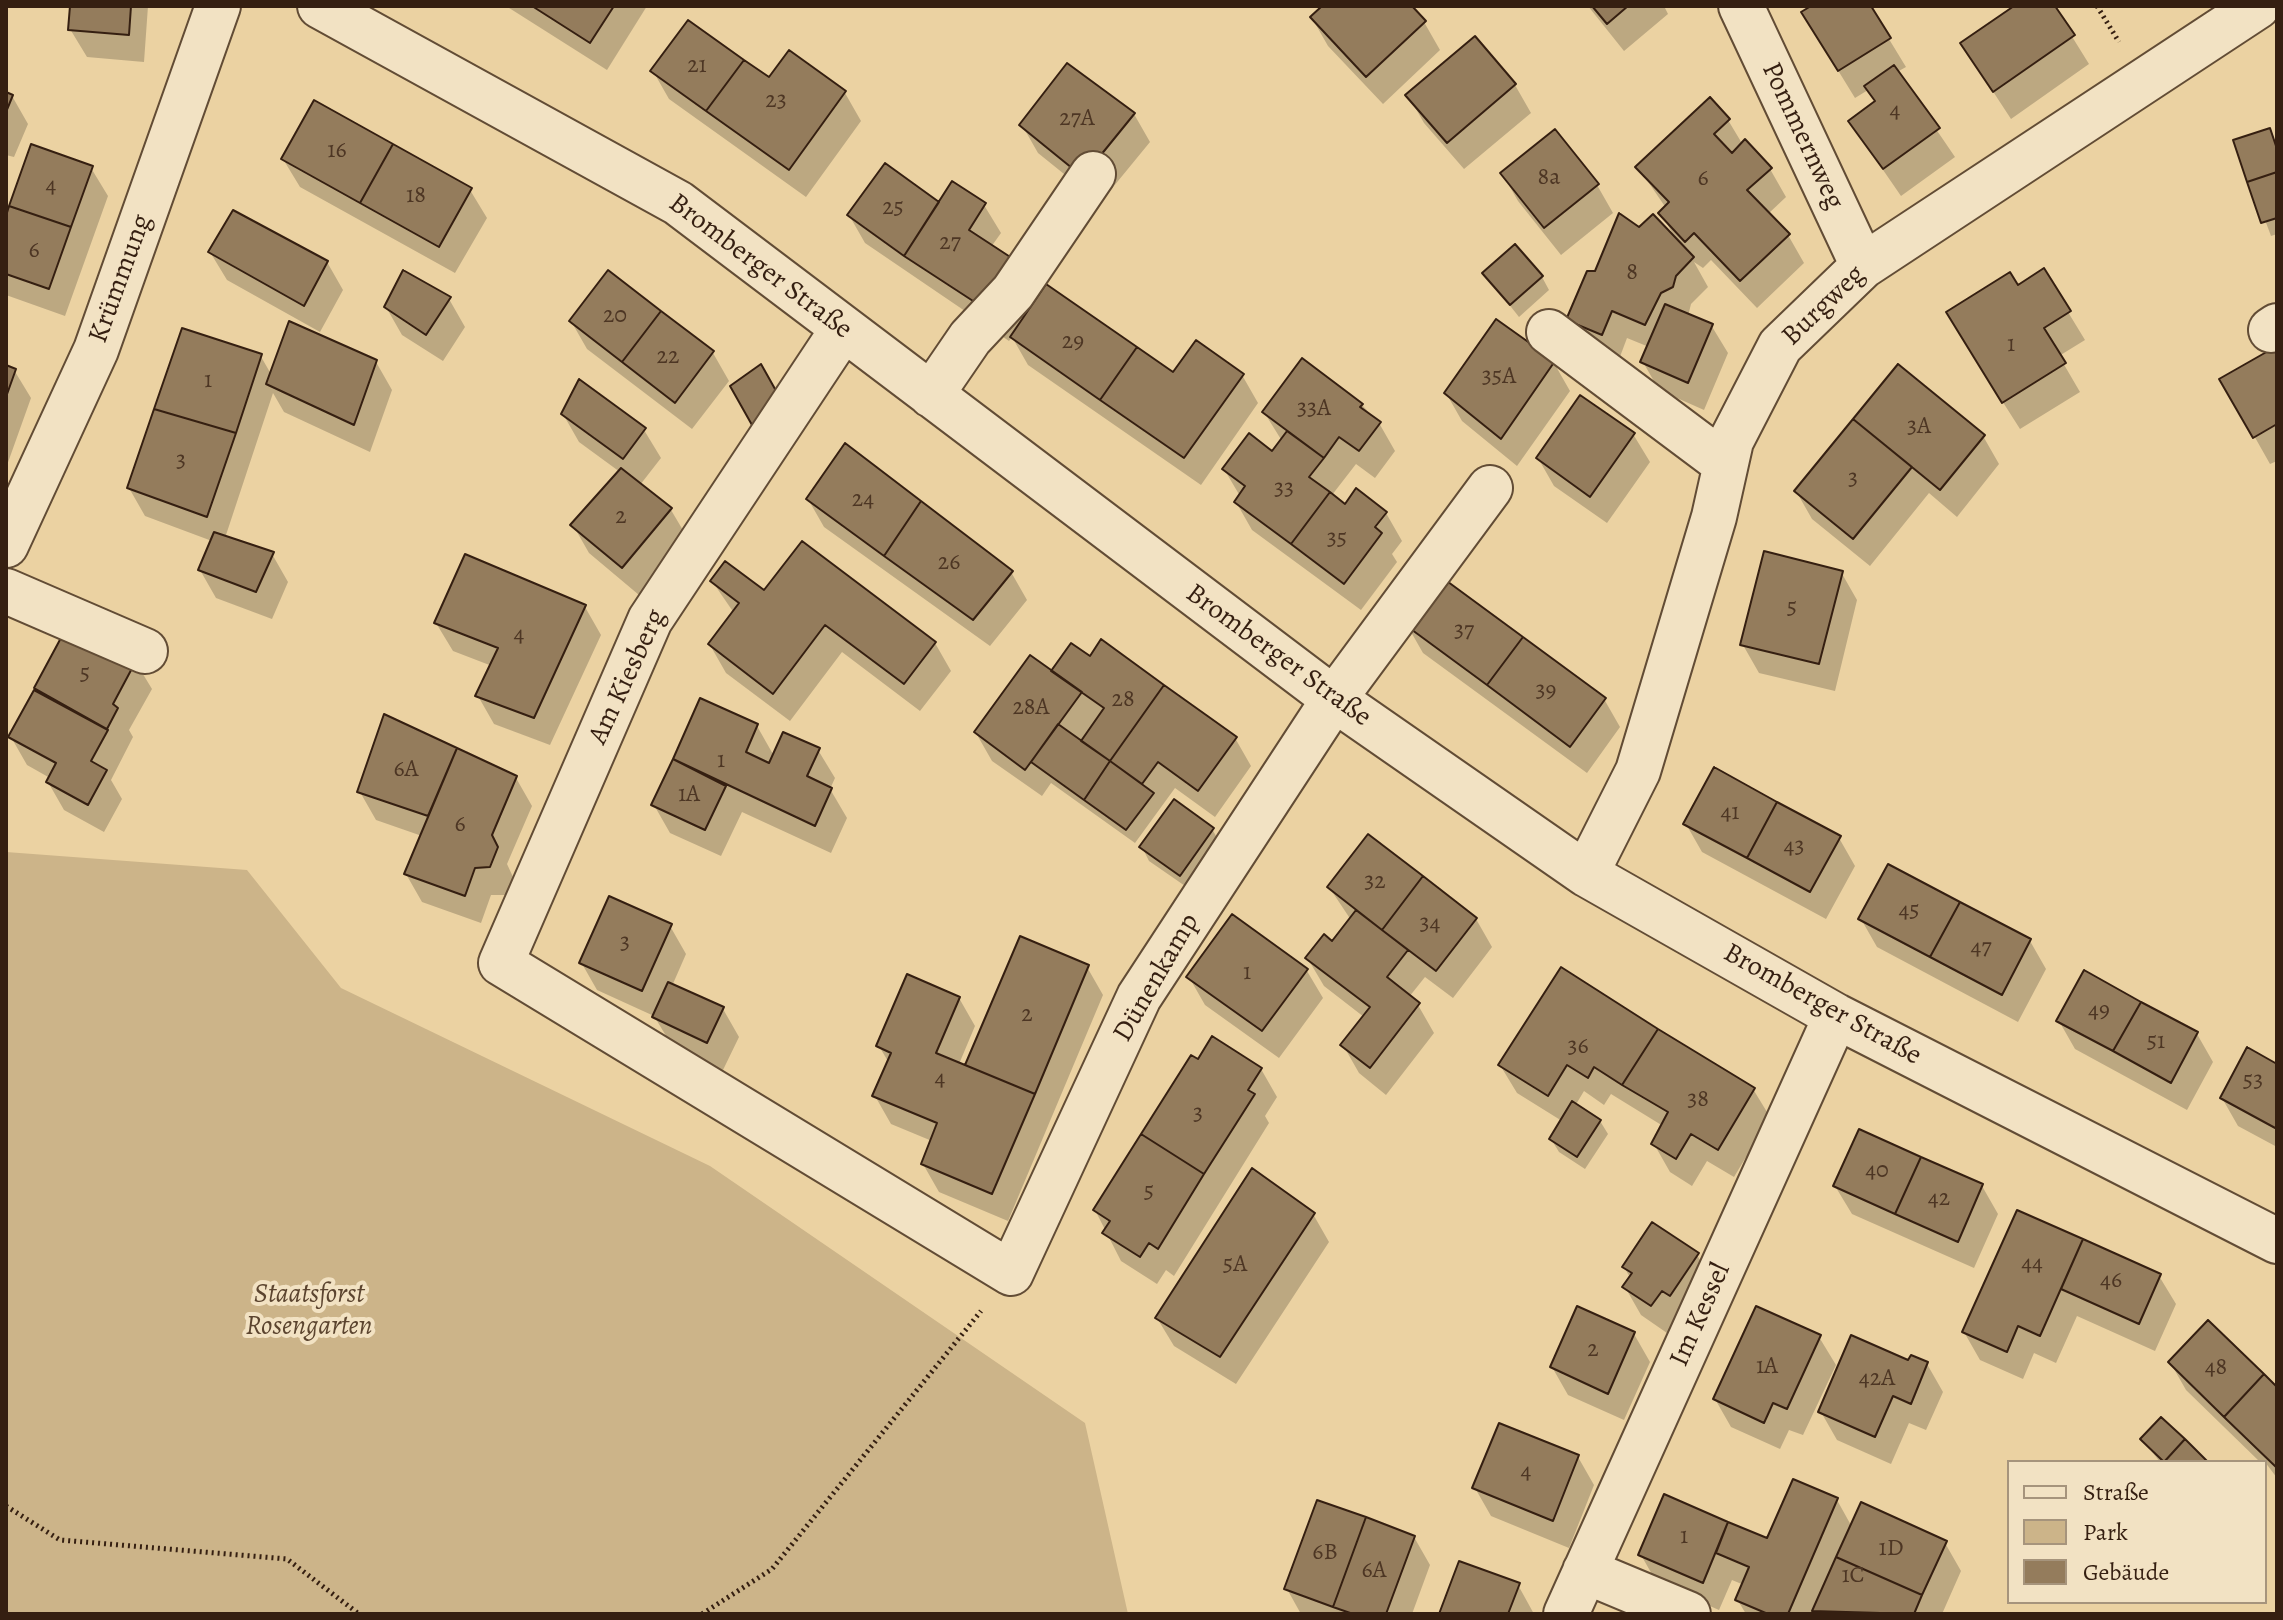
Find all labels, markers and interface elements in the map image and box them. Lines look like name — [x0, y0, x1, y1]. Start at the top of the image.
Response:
house number: 21 — [687, 52, 707, 80]
street label: Pommernweg — [1753, 57, 1851, 215]
house number: 23 — [765, 87, 787, 115]
house number: 4 — [1890, 97, 1900, 125]
house number: 27A — [1059, 105, 1095, 133]
house number: 16 — [327, 137, 347, 165]
house number: 8a — [1538, 164, 1560, 192]
house number: 6 — [1697, 165, 1709, 193]
house number: 4 — [46, 172, 56, 200]
house number: 18 — [406, 182, 426, 210]
street label: Bromberger Straße — [662, 187, 858, 347]
house number: 25 — [882, 194, 904, 222]
street label: Krümmung — [82, 210, 160, 348]
house number: 27 — [939, 229, 961, 257]
house number: 6 — [28, 237, 40, 265]
street label: Burgweg — [1776, 258, 1872, 354]
house number: 8 — [1626, 259, 1638, 287]
house number: 20 — [603, 302, 627, 330]
house number: 29 — [1062, 328, 1084, 356]
house number: 1 — [2007, 331, 2015, 359]
house number: 22 — [657, 343, 679, 371]
house number: 35A — [1482, 363, 1516, 391]
house number: 1 — [204, 367, 212, 395]
house number: 33A — [1297, 395, 1331, 423]
house number: 3A — [1907, 413, 1931, 441]
house number: 3 — [176, 447, 186, 475]
house number: 3 — [1848, 465, 1858, 493]
house number: 33 — [1274, 475, 1294, 503]
house number: 24 — [852, 486, 874, 514]
house number: 2 — [615, 503, 627, 531]
house number: 35 — [1327, 525, 1347, 553]
house number: 26 — [938, 549, 960, 577]
street label: Bromberger Straße — [1179, 577, 1377, 735]
house number: 5 — [1787, 594, 1797, 622]
street label: Am Kiesberg — [582, 604, 674, 750]
house number: 37 — [1454, 617, 1474, 645]
house number: 4 — [514, 621, 524, 649]
house number: 5 — [80, 660, 90, 688]
house number: 39 — [1536, 677, 1556, 705]
house number: 28 — [1111, 686, 1135, 714]
house number: 28A — [1012, 694, 1050, 722]
house number: 1 — [717, 747, 725, 775]
house number: 6A — [393, 756, 419, 784]
house number: 1A — [678, 781, 700, 809]
house number: 41 — [1720, 799, 1740, 827]
house number: 6 — [454, 811, 466, 839]
house number: 43 — [1784, 833, 1804, 861]
house number: 32 — [1364, 868, 1386, 896]
house number: 45 — [1898, 897, 1920, 925]
street label: Dünenkamp — [1107, 908, 1207, 1048]
house number: 34 — [1420, 910, 1440, 938]
house number: 3 — [620, 929, 630, 957]
house number: 47 — [1971, 934, 1991, 962]
street label: Bromberger Straße — [1717, 937, 1927, 1073]
house number: 1 — [1243, 959, 1251, 987]
house number: 49 — [2088, 997, 2110, 1025]
house number: 2 — [1021, 1001, 1033, 1029]
house number: 51 — [2147, 1028, 2165, 1056]
house number: 36 — [1567, 1033, 1589, 1061]
house number: 4 — [935, 1065, 945, 1093]
house number: 53 — [2243, 1067, 2263, 1095]
house number: 38 — [1687, 1086, 1709, 1114]
house number: 3 — [1193, 1100, 1203, 1128]
house number: 40 — [1865, 1157, 1889, 1185]
house number: 5 — [1144, 1178, 1154, 1206]
house number: 42 — [1928, 1185, 1950, 1213]
house number: 44 — [2021, 1250, 2043, 1278]
house number: 5A — [1223, 1251, 1247, 1279]
street label: Im Kessel — [1663, 1258, 1739, 1372]
house number: 46 — [2100, 1267, 2122, 1295]
park label: Staatsforst Rosengarten — [245, 1278, 373, 1344]
house number: 2 — [1587, 1336, 1599, 1364]
house number: 1A — [1756, 1353, 1778, 1381]
house number: 48 — [2205, 1354, 2227, 1382]
house number: 42A — [1859, 1365, 1895, 1393]
house number: 4 — [1521, 1458, 1531, 1486]
legend — [2007, 1460, 2267, 1604]
text: Straße — [2083, 1476, 2149, 1508]
text: Park — [2083, 1516, 2128, 1548]
house number: 1 — [1680, 1523, 1688, 1551]
house number: 1D — [1878, 1535, 1904, 1563]
house number: 6B — [1312, 1539, 1338, 1567]
text: Gebäude — [2083, 1556, 2169, 1588]
house number: 6A — [1361, 1557, 1387, 1585]
house number: 1C — [1841, 1562, 1865, 1590]

